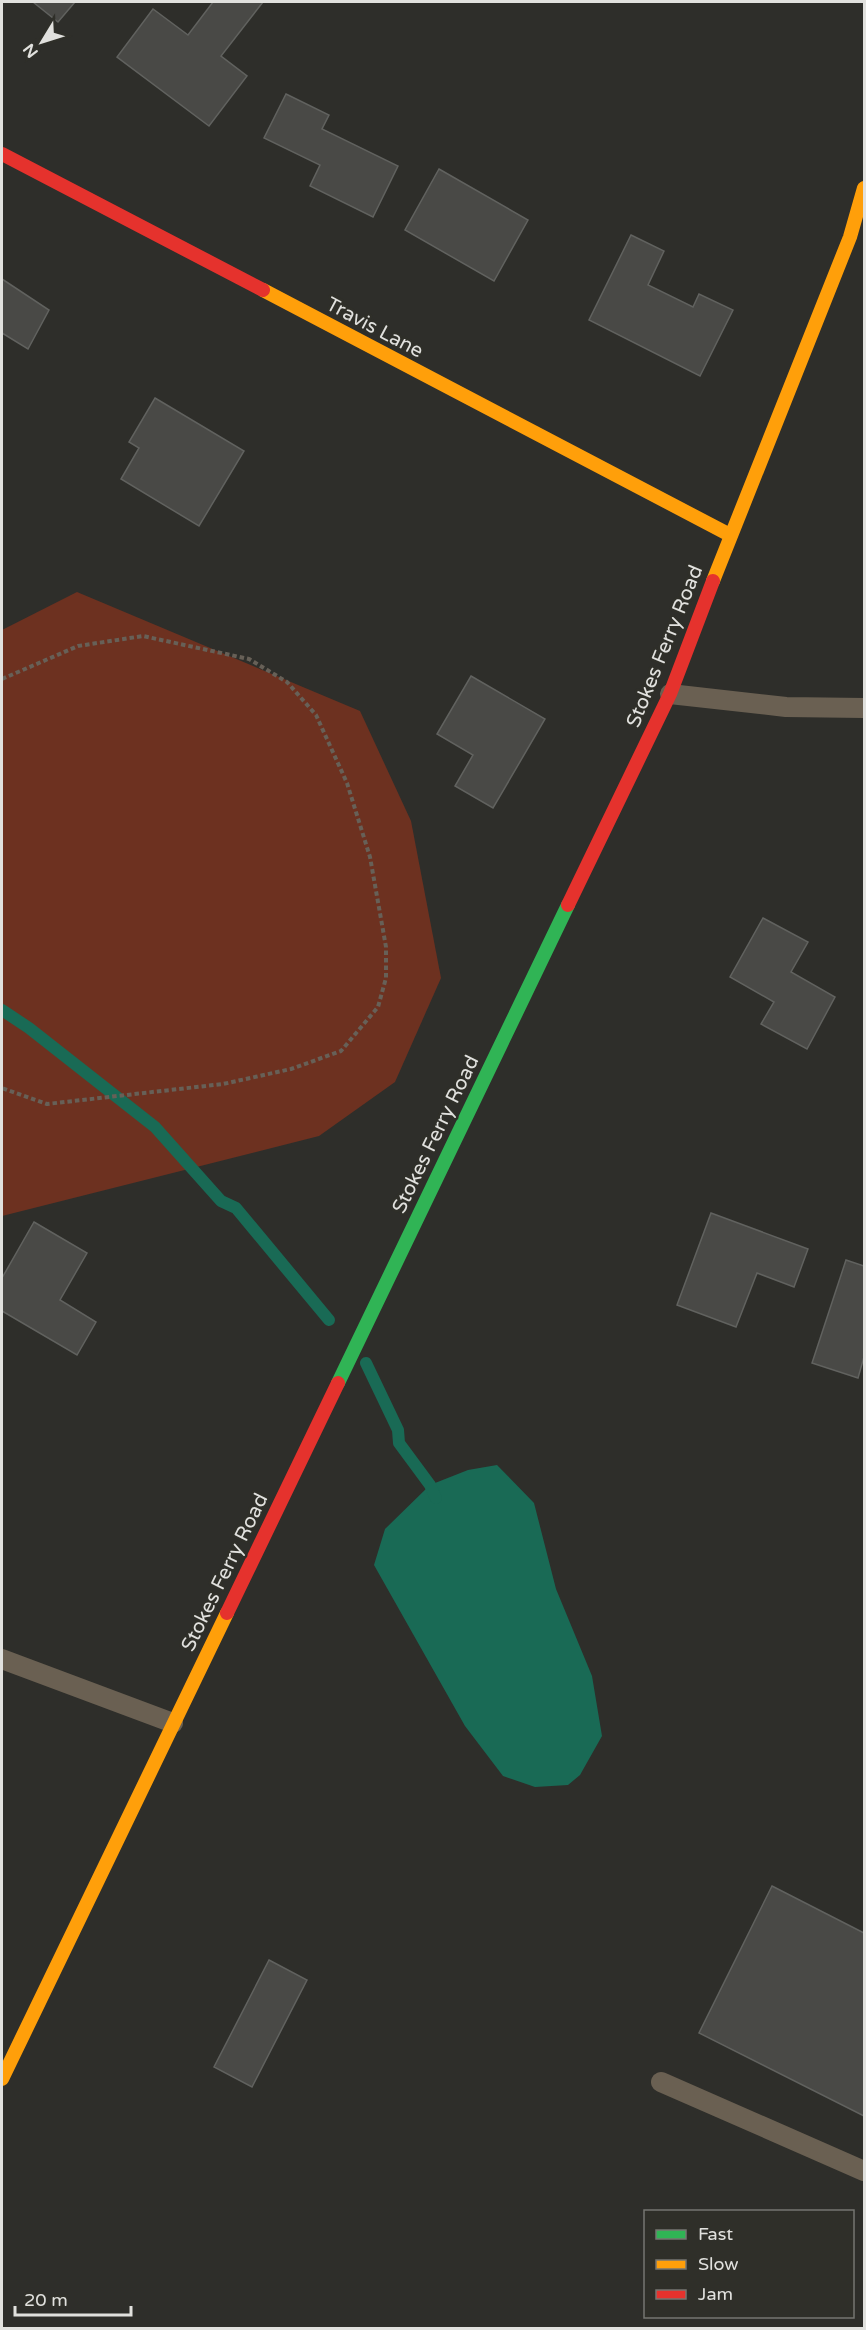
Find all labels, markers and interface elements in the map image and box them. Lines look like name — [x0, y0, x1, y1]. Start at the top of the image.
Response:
north arrow — [12, 12, 72, 72]
text: N — [19, 39, 43, 62]
street label: Travis Lane — [322, 292, 427, 363]
street label: Stokes Ferry Road — [621, 562, 708, 731]
street label: Stokes Ferry Road — [387, 1052, 485, 1217]
street label: Stokes Ferry Road — [176, 1490, 274, 1655]
legend — [644, 2210, 854, 2318]
text: Fast — [698, 2223, 733, 2245]
text: Slow — [698, 2253, 739, 2275]
scale bar — [15, 2279, 130, 2317]
text: Jam — [698, 2283, 733, 2305]
text: 20 m — [24, 2289, 68, 2311]

